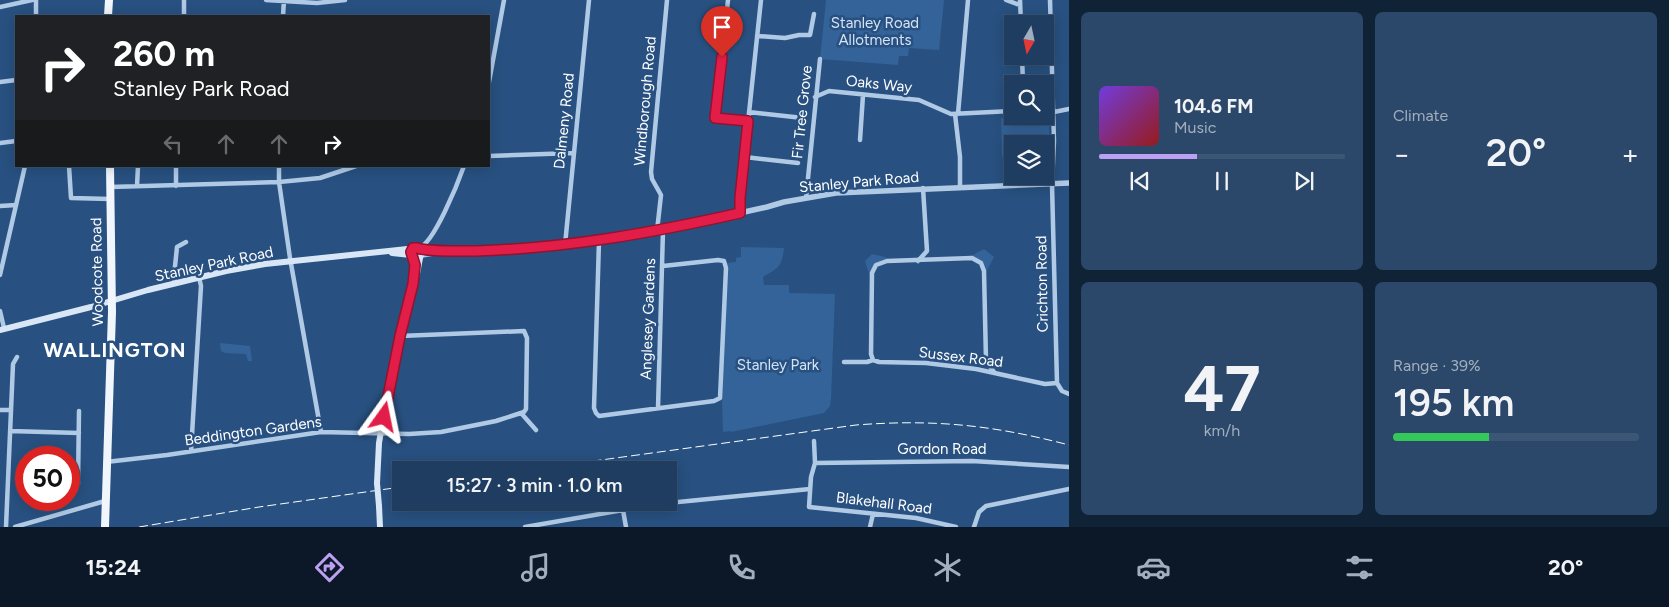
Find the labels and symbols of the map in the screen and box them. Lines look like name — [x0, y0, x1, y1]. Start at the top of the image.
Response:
pin — [701, 6, 743, 57]
park label: Stanley Road Allotments — [831, 14, 919, 49]
north arrow — [1004, 15, 1054, 65]
street label: Windborough Road — [630, 35, 660, 167]
street label: Fir Tree Grove — [788, 64, 816, 160]
street label: Dalmeny Road — [550, 72, 578, 170]
street label: Oaks Way — [845, 72, 913, 96]
street label: Stanley Park Road — [798, 168, 920, 196]
street label: Woodcote Road — [87, 217, 107, 327]
street label: Crichton Road — [1032, 235, 1052, 333]
street label: Stanley Park Road — [153, 243, 275, 285]
street label: Anglesey Gardens — [637, 258, 659, 380]
district label: WALLINGTON — [43, 338, 187, 362]
street label: Sussex Road — [918, 343, 1004, 371]
park label: Stanley Park — [737, 356, 820, 374]
position arrow — [357, 390, 409, 442]
street label: Beddington Gardens — [183, 412, 323, 450]
street label: Gordon Road — [897, 440, 987, 458]
speed limit sign: 50 — [15, 446, 80, 511]
street label: Blakehall Road — [835, 488, 933, 518]

